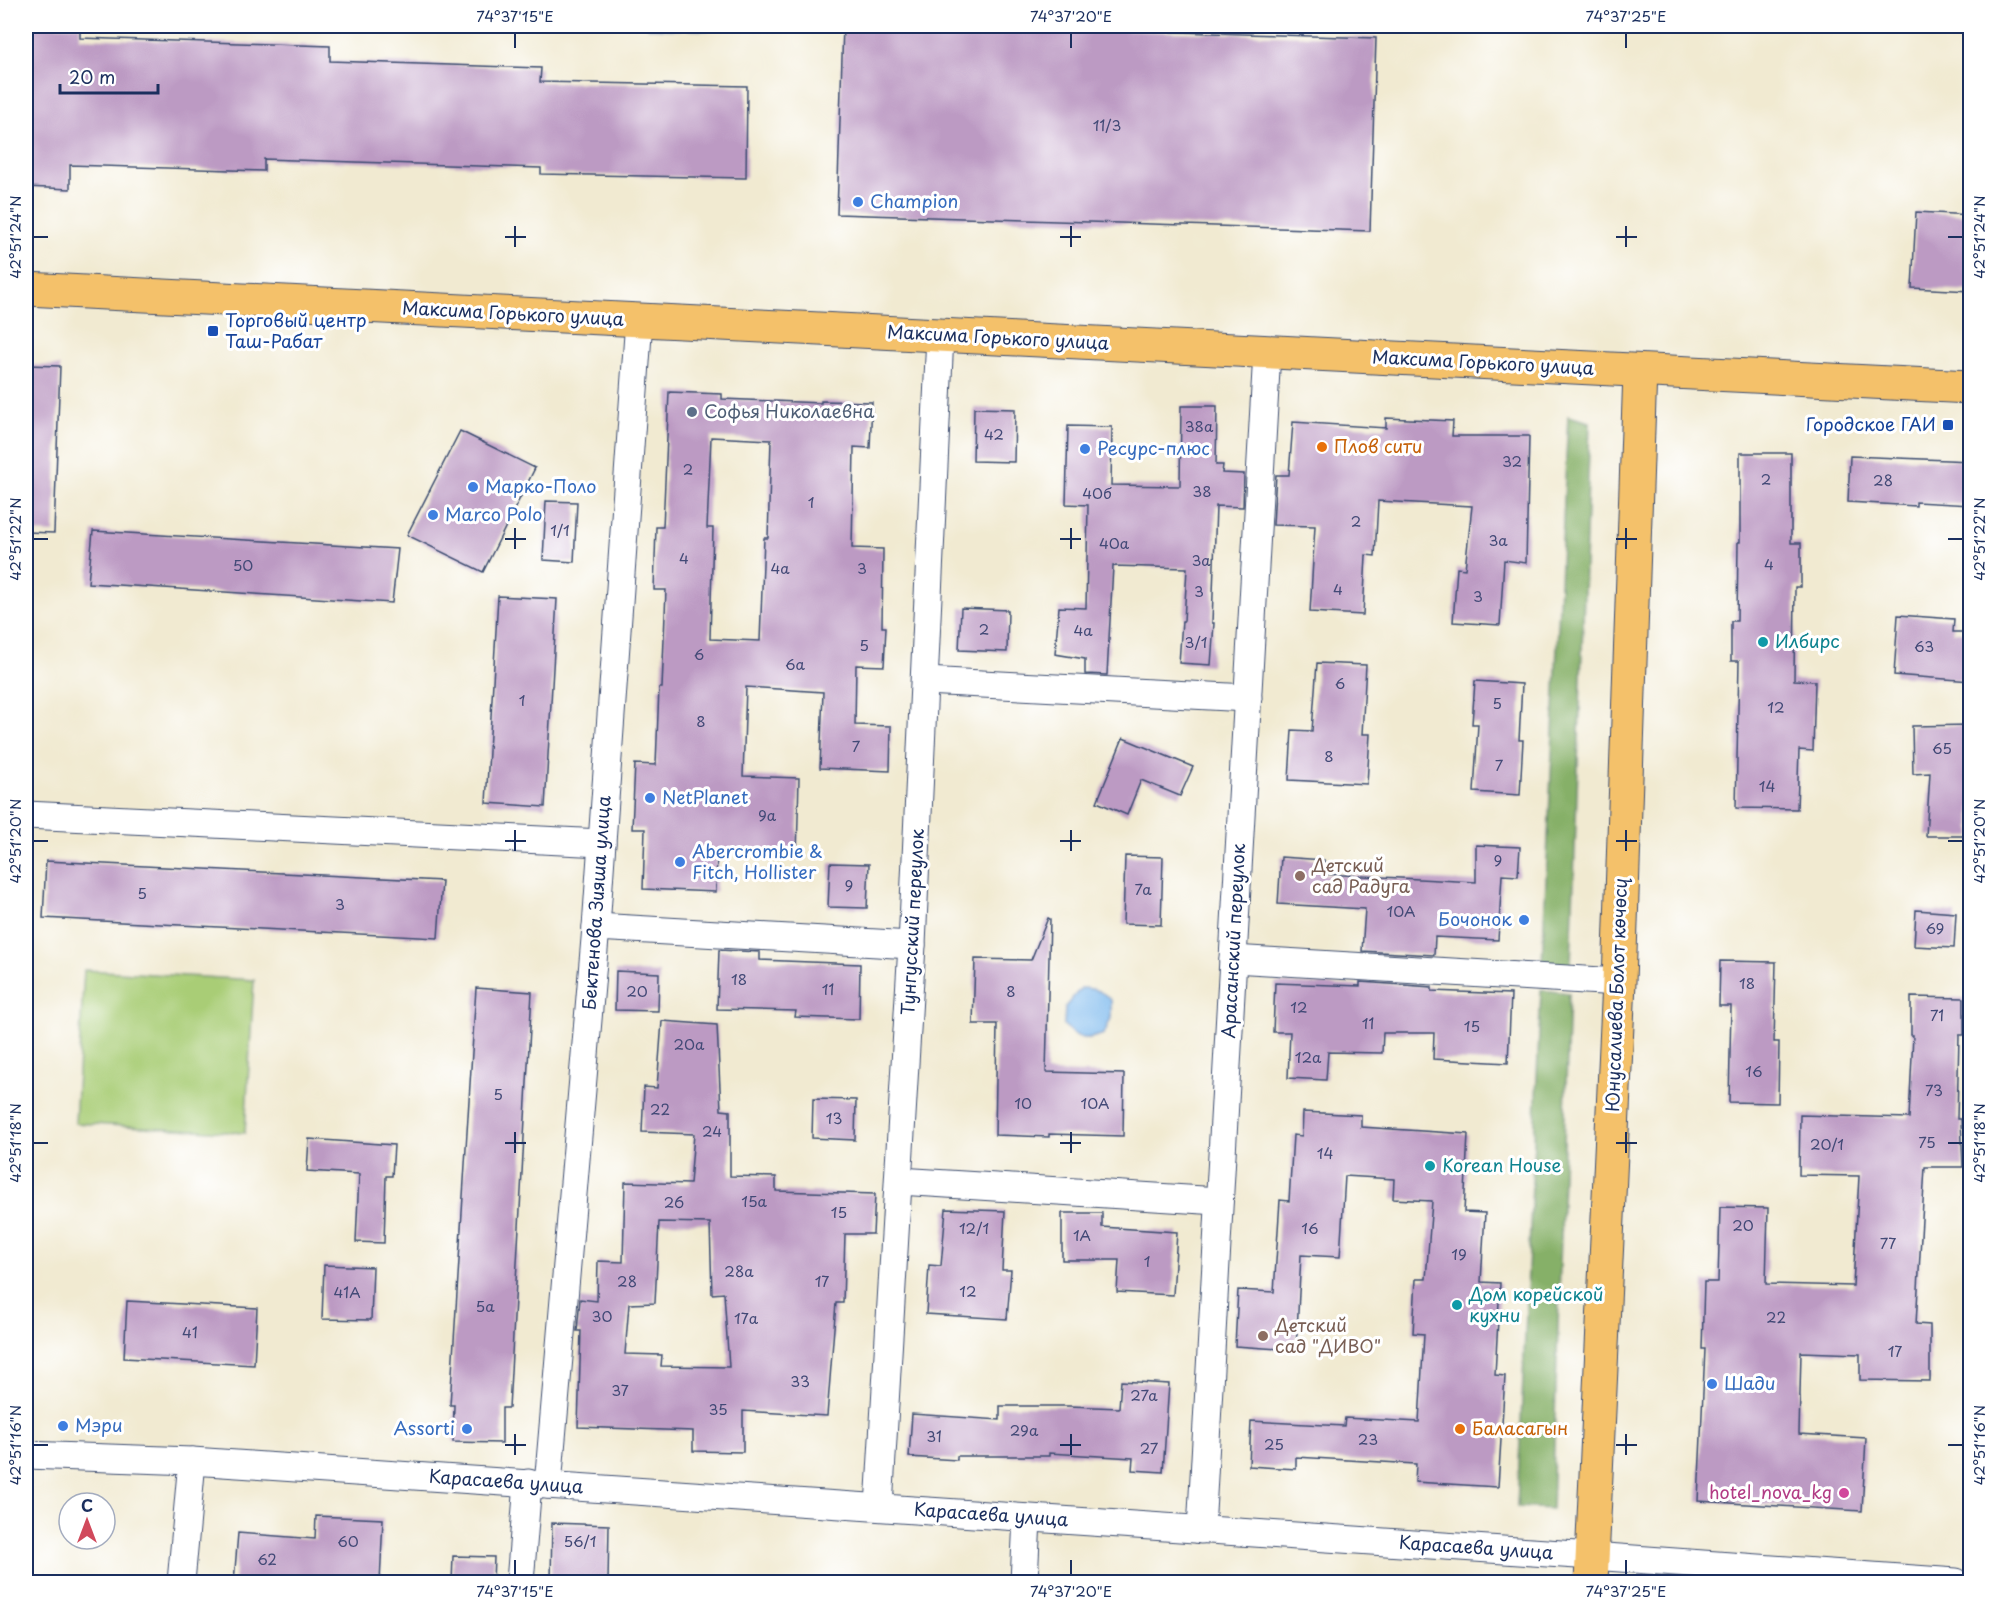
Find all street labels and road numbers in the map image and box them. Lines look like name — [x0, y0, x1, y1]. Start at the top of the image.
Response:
street label: Максима Горького улица — [401, 293, 625, 332]
street label: Максима Горького улица — [886, 317, 1110, 356]
street label: Максима Горького улица — [1371, 342, 1595, 381]
street label: Бектенова Зияша улица — [575, 794, 617, 1011]
street label: Тунгусский переулок — [893, 828, 930, 1016]
street label: Арасанский переулок — [1214, 842, 1251, 1039]
street label: Юнусалиева Болот көчөсү — [1598, 877, 1633, 1112]
street label: Карасаева улица — [428, 1462, 585, 1499]
street label: Карасаева улица — [913, 1495, 1070, 1532]
street label: Карасаева улица — [1398, 1528, 1555, 1565]

